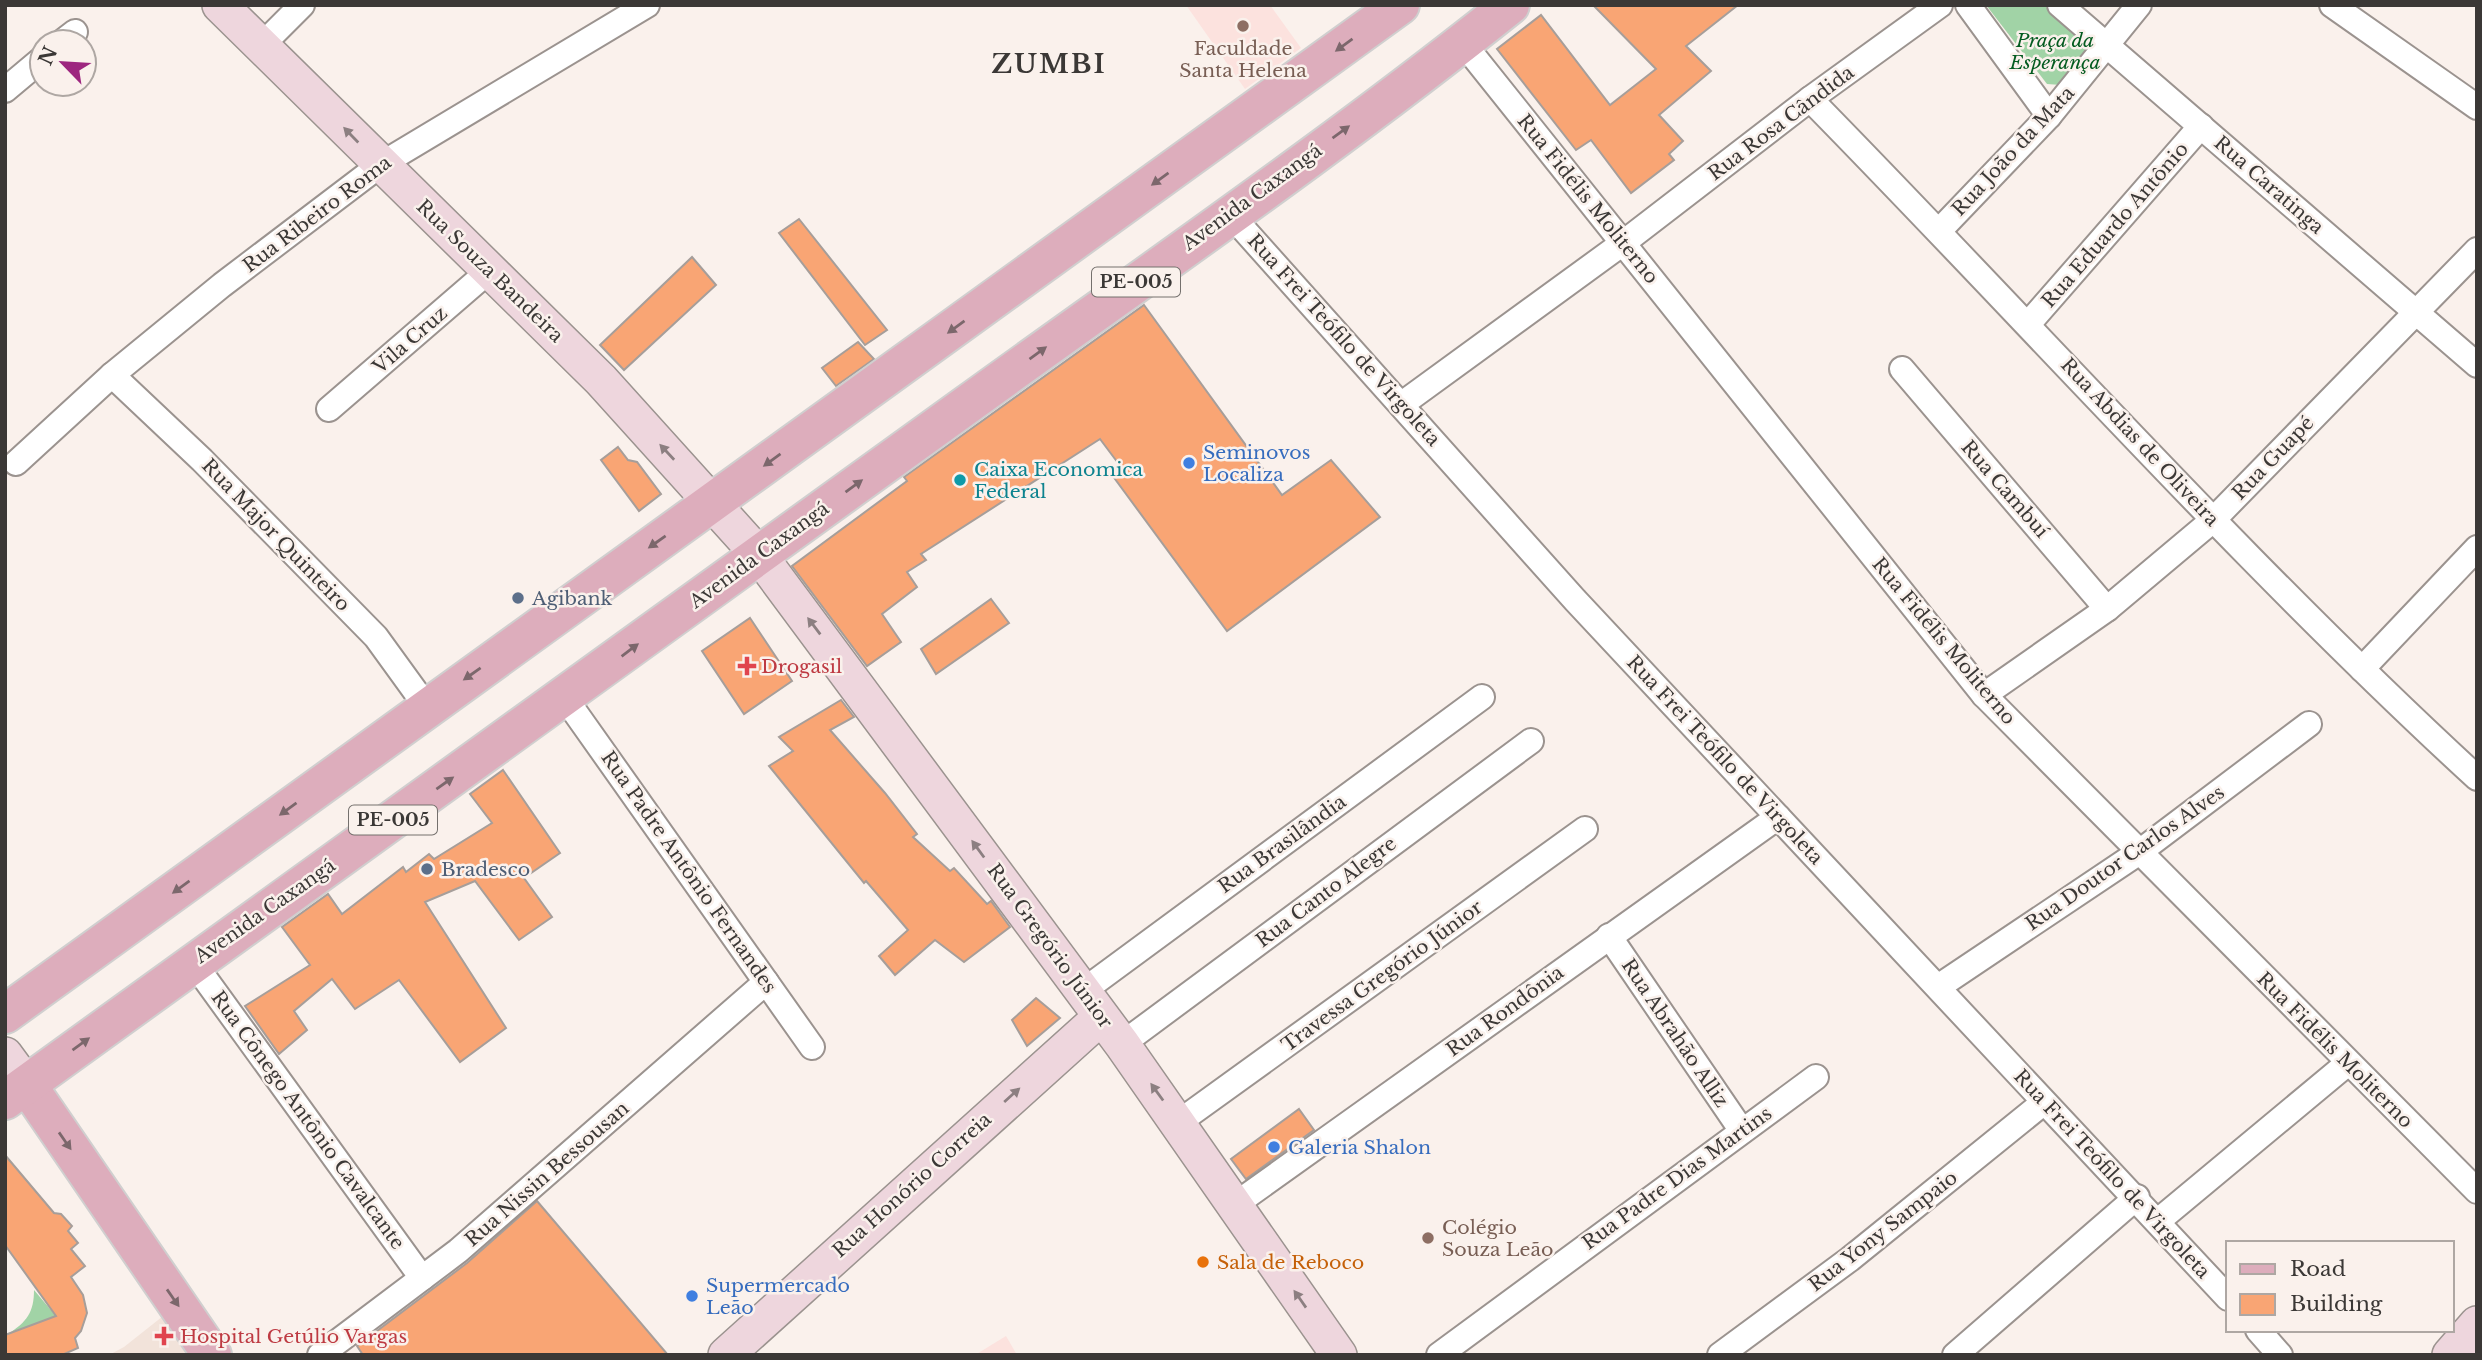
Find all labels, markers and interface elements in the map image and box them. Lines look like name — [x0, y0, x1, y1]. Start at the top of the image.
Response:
marker: Faculdade Santa Helena — [1235, 18, 1251, 34]
north arrow — [28, 28, 98, 98]
park label: Praça da Esperança — [2008, 29, 2101, 74]
place label: Faculdade Santa Helena — [1179, 37, 1307, 82]
one-way arrow — [1335, 38, 1353, 52]
text: N — [34, 43, 62, 69]
district label: ZUMBI — [991, 48, 1107, 80]
street label: Rua Rosa Cândida — [1704, 60, 1859, 185]
street label: Rua João da Mata — [1947, 81, 2079, 221]
street label: Rua Fidélis Moliterno — [1513, 110, 1663, 288]
one-way arrow — [1332, 126, 1350, 140]
one-way arrow — [343, 127, 359, 144]
street label: Rua Caratinga — [2210, 131, 2329, 239]
street label: Avenida Caxangá — [1177, 138, 1327, 256]
street label: Rua Eduardo Antônio — [2037, 138, 2193, 312]
street label: Rua Ribeiro Roma — [238, 150, 396, 277]
one-way arrow — [1151, 172, 1169, 186]
street label: Rua Souza Bandeira — [412, 195, 569, 347]
street label: Rua Frei Teófilo de Virgoleta — [1243, 229, 1446, 451]
road number: PE-005 — [1092, 268, 1180, 296]
street label: Vila Cruz — [367, 302, 452, 379]
one-way arrow — [947, 319, 965, 333]
one-way arrow — [1029, 346, 1047, 360]
street label: Rua Abdias de Oliveira — [2056, 353, 2224, 531]
street label: Rua Guapé — [2228, 412, 2318, 504]
street label: Rua Cambuí — [1957, 436, 2054, 543]
place label: Seminovos Localiza — [1203, 441, 1310, 486]
one-way arrow — [660, 444, 676, 461]
one-way arrow — [763, 453, 781, 467]
street label: Rua Major Quinteiro — [197, 454, 355, 616]
marker: Seminovos Localiza — [1181, 455, 1197, 471]
place label: Caixa Economica Federal — [974, 458, 1144, 503]
marker: Caixa Economica Federal — [952, 472, 968, 488]
one-way arrow — [845, 480, 863, 494]
street label: Avenida Caxangá — [684, 496, 834, 614]
one-way arrow — [648, 535, 666, 549]
street label: Rua Fidélis Moliterno — [1867, 553, 2021, 729]
place label: Agibank — [531, 587, 613, 610]
marker: Agibank — [510, 590, 526, 606]
one-way arrow — [807, 618, 822, 636]
one-way arrow — [620, 642, 638, 657]
street label: Rua Frei Teófilo de Virgoleta — [1622, 651, 1828, 870]
place label: Drogasil — [761, 655, 842, 678]
marker: Drogasil — [739, 658, 755, 674]
one-way arrow — [463, 667, 481, 681]
street label: Rua Padre Antônio Fernandes — [596, 747, 782, 997]
one-way arrow — [436, 776, 454, 790]
street label: Rua Doutor Carlos Alves — [2021, 781, 2229, 935]
street label: Rua Brasilândia — [1214, 790, 1351, 898]
one-way arrow — [280, 801, 298, 816]
road number: PE-005 — [349, 806, 437, 834]
street label: Rua Canto Alegre — [1251, 832, 1401, 952]
one-way arrow — [972, 840, 986, 858]
street label: Avenida Caxangá — [189, 854, 340, 969]
place label: Bradesco — [441, 858, 530, 881]
street label: Rua Gregório Júnior — [983, 859, 1117, 1033]
marker: Bradesco — [419, 861, 435, 877]
one-way arrow — [171, 880, 190, 894]
street label: Travessa Gregório Júnior — [1277, 895, 1487, 1057]
street label: Rua Abrahão Alliz — [1617, 954, 1733, 1112]
street label: Rua Rondônia — [1442, 961, 1568, 1061]
street label: Rua Fidélis Moliterno — [2252, 967, 2418, 1133]
street label: Rua Cônego Antônio Cavalcante — [207, 986, 409, 1254]
one-way arrow — [72, 1037, 91, 1051]
street label: Rua Frei Teófilo de Virgoleta — [2009, 1065, 2215, 1284]
one-way arrow — [1150, 1083, 1164, 1101]
one-way arrow — [1004, 1088, 1021, 1103]
street label: Rua Nissin Bessousan — [460, 1097, 634, 1251]
street label: Rua Padre Dias Martins — [1578, 1102, 1776, 1254]
street label: Rua Honório Correia — [828, 1107, 996, 1262]
one-way arrow — [58, 1132, 72, 1150]
place label: Galeria Shalon — [1288, 1136, 1431, 1159]
marker: Galeria Shalon — [1266, 1139, 1282, 1155]
street label: Rua Yony Sampaio — [1804, 1166, 1962, 1296]
place label: Colégio Souza Leão — [1442, 1216, 1553, 1261]
marker: Colégio Souza Leão — [1420, 1230, 1436, 1246]
legend — [2226, 1241, 2454, 1332]
place label: Sala de Reboco — [1217, 1251, 1364, 1274]
marker: Sala de Reboco — [1195, 1254, 1211, 1270]
text: Road — [2290, 1256, 2346, 1282]
place label: Supermercado Leão — [706, 1274, 850, 1319]
one-way arrow — [166, 1288, 179, 1307]
marker: Supermercado Leão — [684, 1288, 700, 1304]
one-way arrow — [1293, 1290, 1307, 1308]
text: Building — [2290, 1291, 2383, 1317]
place label: Hospital Getúlio Vargas — [180, 1325, 407, 1348]
marker: Hospital Getúlio Vargas — [154, 1326, 174, 1346]

